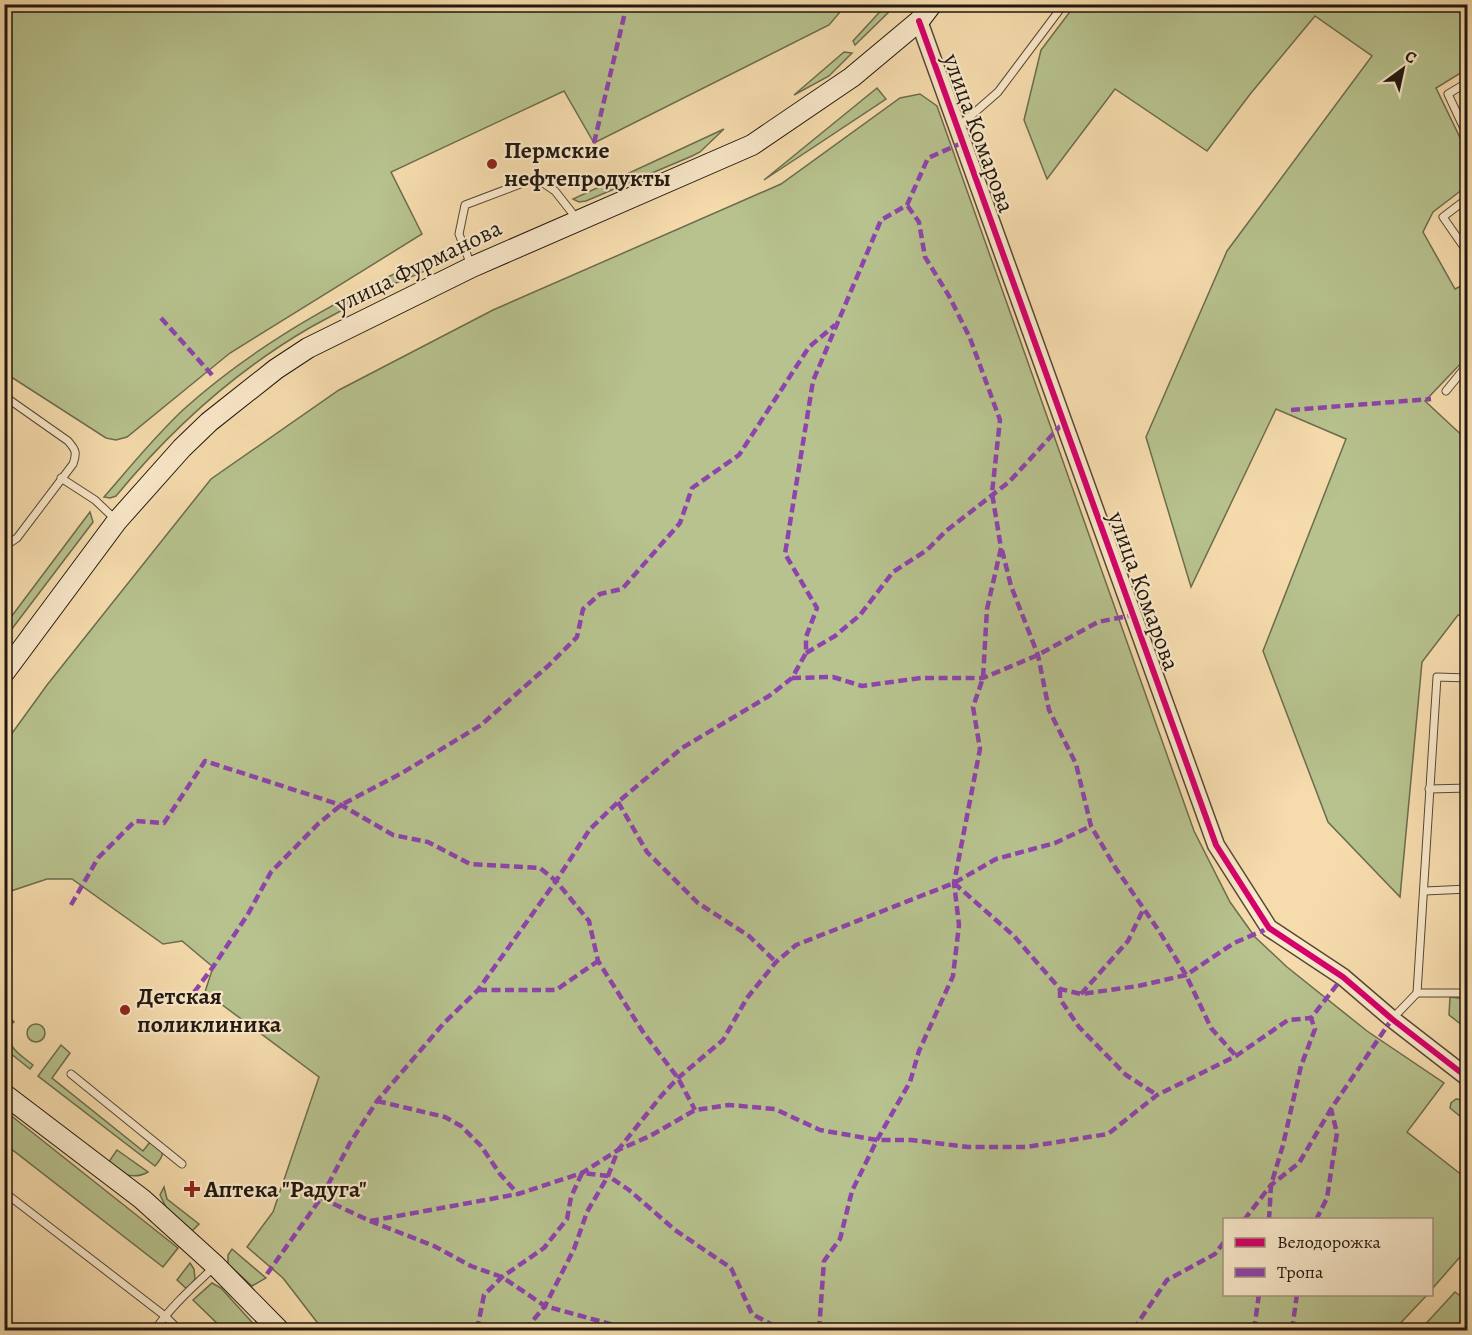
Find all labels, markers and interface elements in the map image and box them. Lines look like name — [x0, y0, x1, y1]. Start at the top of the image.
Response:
north arrow — [1373, 39, 1433, 99]
text: С — [1400, 45, 1421, 69]
street label: улица Комарова — [935, 48, 1023, 217]
place label: Пермские нефтепродукты — [504, 134, 671, 194]
marker: Пермские нефтепродукты — [485, 157, 499, 171]
street label: улица Фурманова — [328, 212, 507, 321]
street label: улица Комарова — [1100, 506, 1188, 675]
place label: Детская поликлиника — [137, 980, 282, 1040]
marker: Детская поликлиника — [118, 1003, 132, 1017]
place label: Аптека "Радуга" — [203, 1173, 367, 1205]
marker: Аптека "Радуга" — [185, 1182, 199, 1196]
legend — [1223, 1218, 1433, 1296]
text: Велодорожка — [1277, 1230, 1382, 1254]
text: Тропа — [1277, 1260, 1324, 1284]

